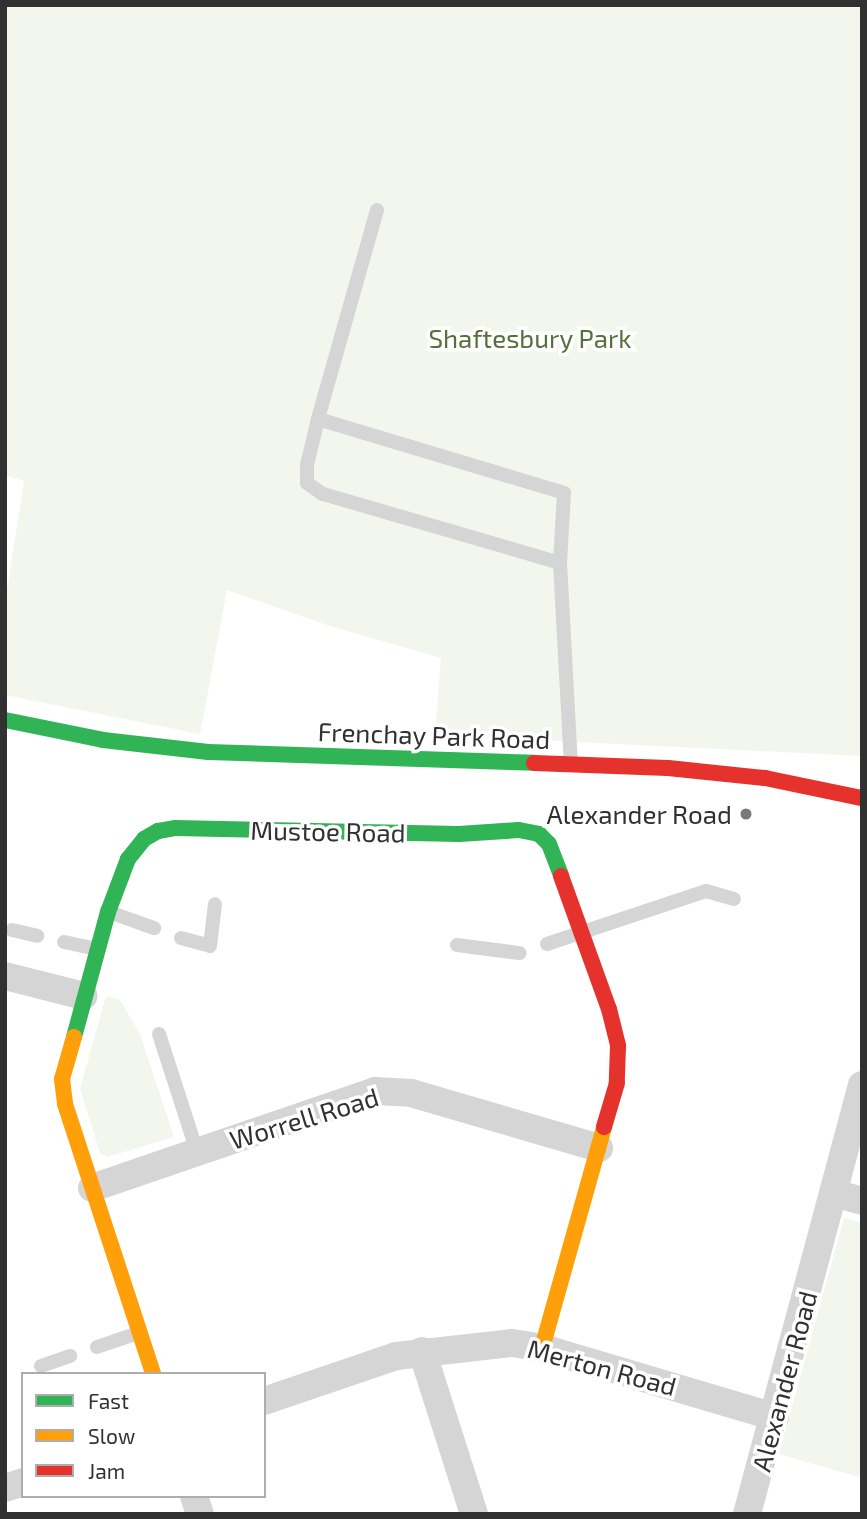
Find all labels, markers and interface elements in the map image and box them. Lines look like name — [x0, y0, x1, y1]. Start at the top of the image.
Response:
park label: Shaftesbury Park — [428, 322, 632, 354]
street label: Frenchay Park Road — [317, 715, 551, 755]
place label: Alexander Road — [546, 798, 732, 830]
marker: Alexander Road — [738, 806, 754, 822]
street label: Mustoe Road — [250, 814, 406, 848]
street label: Worrell Road — [226, 1080, 382, 1156]
street label: Alexander Road — [745, 1287, 823, 1475]
street label: Merton Road — [524, 1332, 680, 1402]
legend — [21, 1372, 266, 1498]
text: Fast — [88, 1388, 129, 1413]
text: Slow — [88, 1423, 135, 1448]
text: Jam — [88, 1458, 125, 1483]

